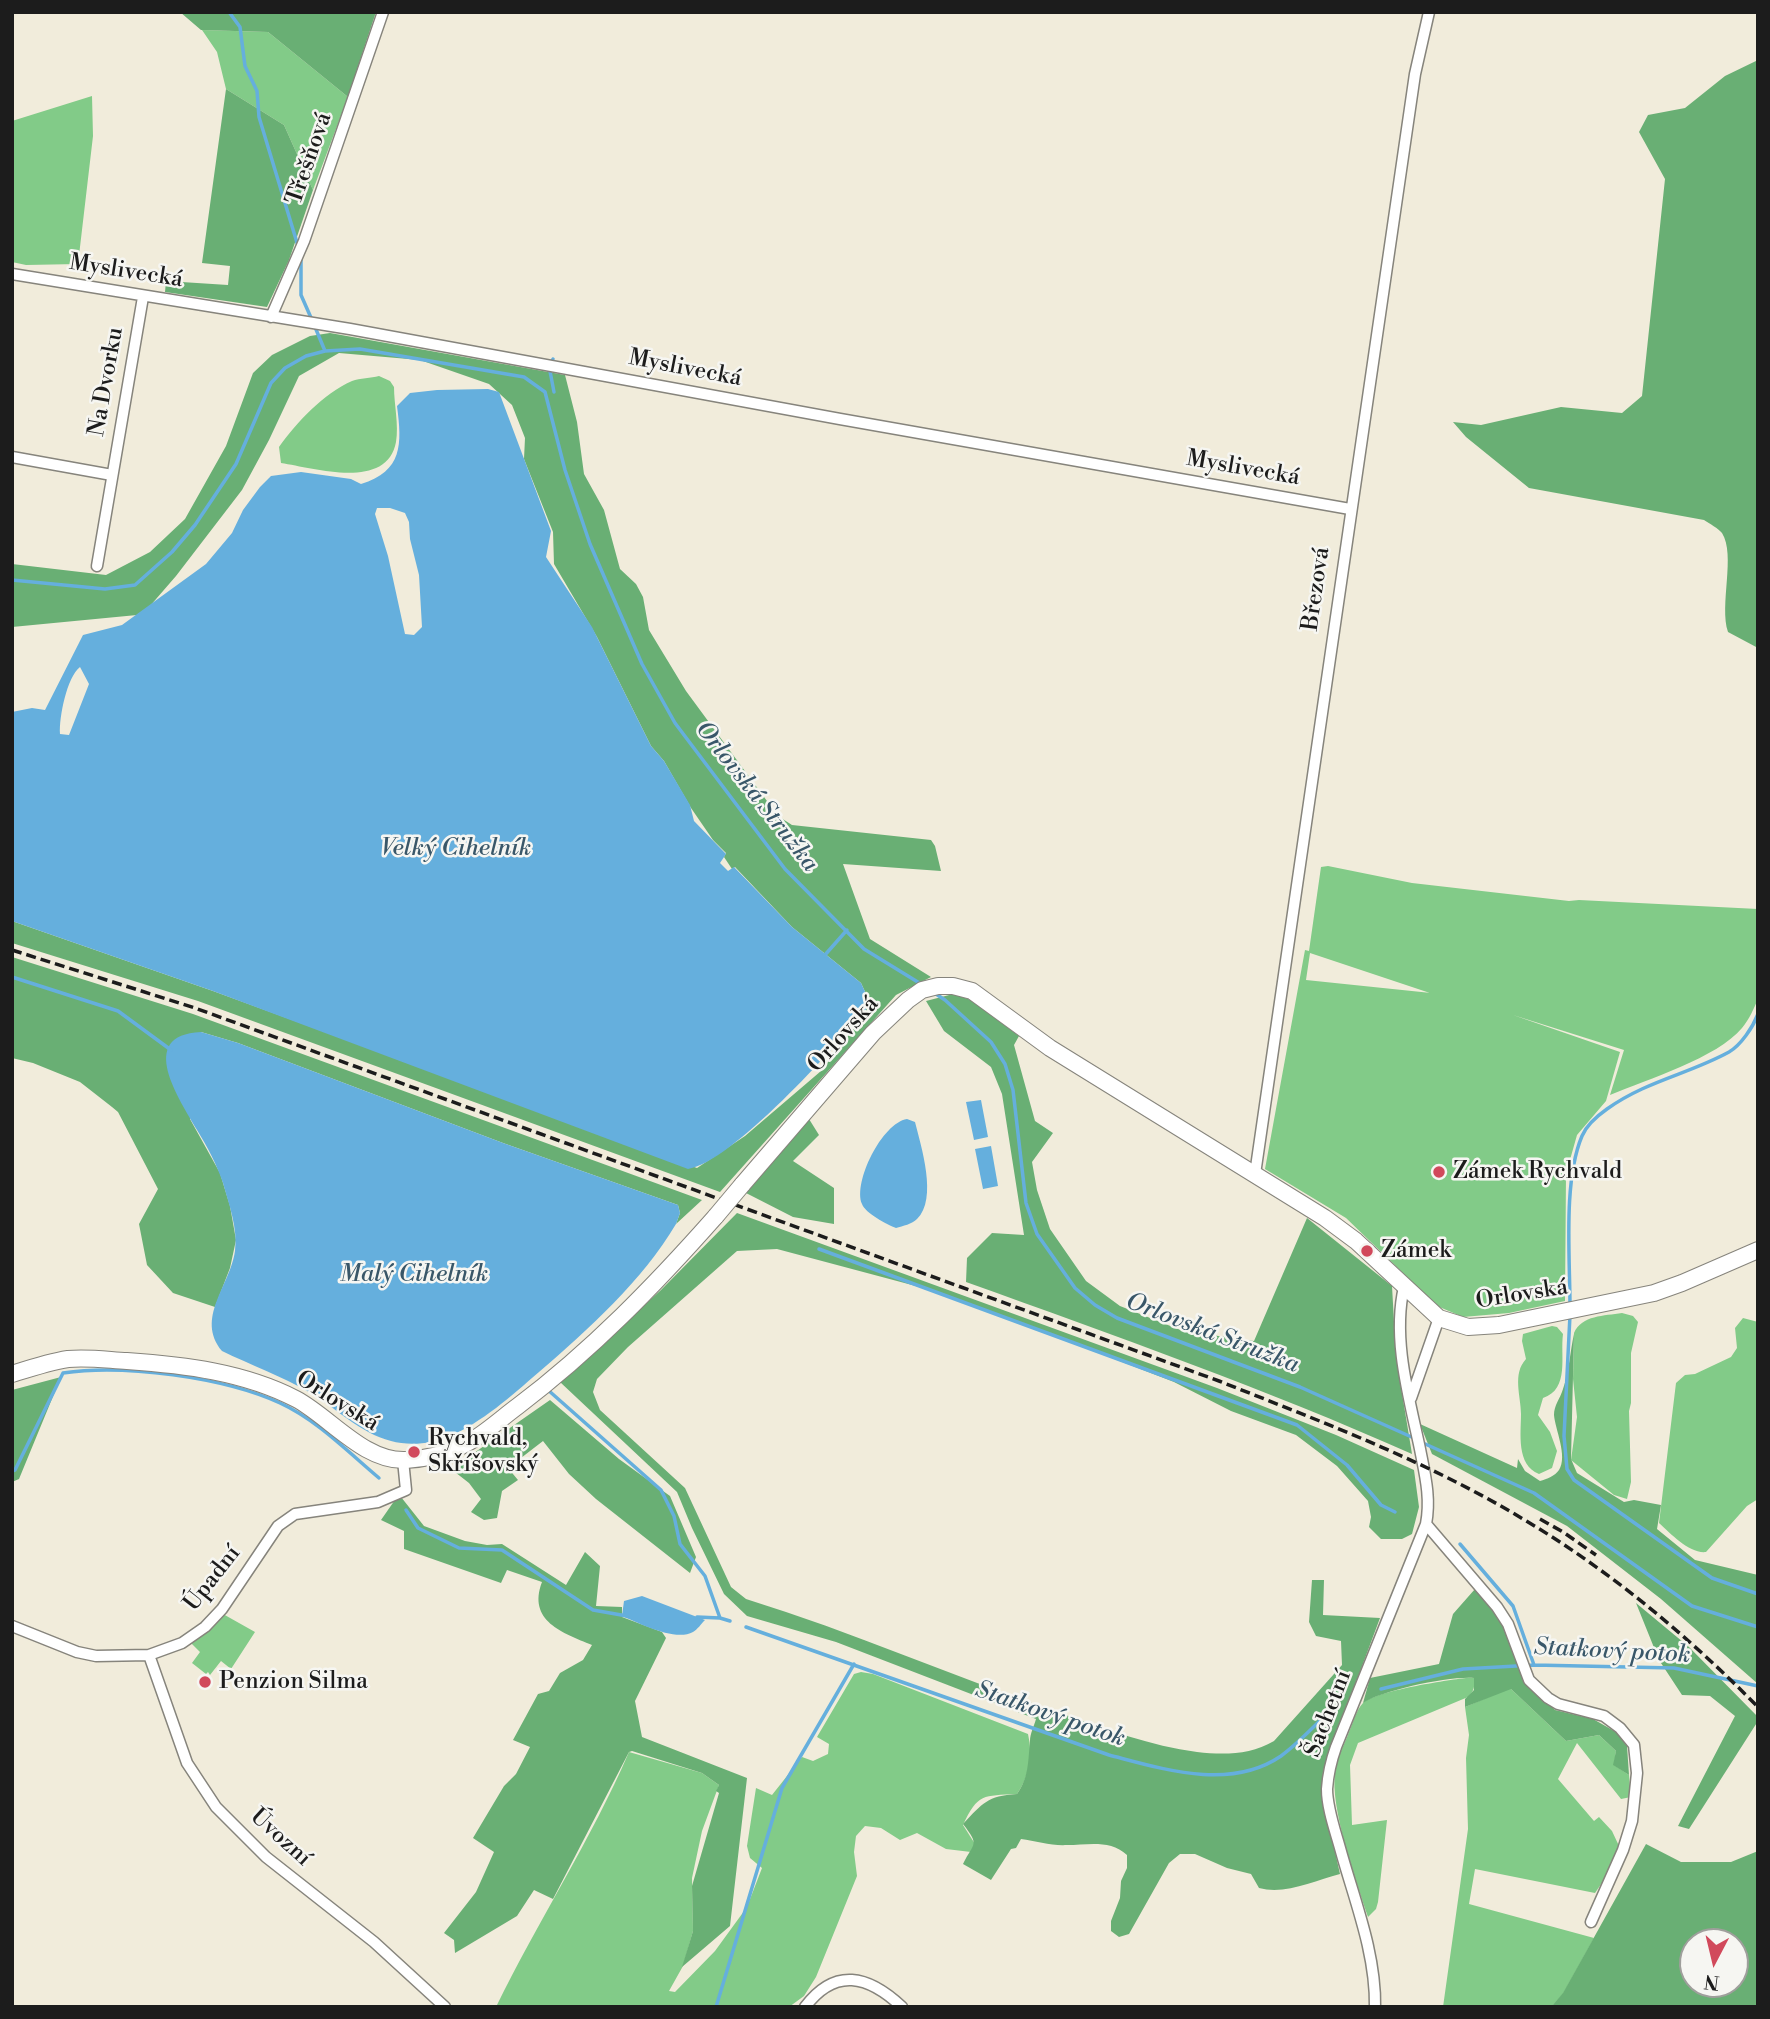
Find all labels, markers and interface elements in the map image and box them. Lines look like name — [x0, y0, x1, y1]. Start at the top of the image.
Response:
street label: Třešňová — [281, 109, 339, 209]
street label: Myslivecká — [67, 249, 185, 295]
street label: Na Dvorku — [84, 325, 130, 439]
street label: Myslivecká — [626, 345, 744, 393]
street label: Myslivecká — [1184, 445, 1302, 493]
street label: Březová — [1297, 545, 1337, 633]
water label: Orlovská Stružka — [688, 716, 824, 878]
water label: Velký Cihelník — [381, 835, 531, 863]
street label: Orlovská — [803, 991, 885, 1079]
place label: Zámek Rychvald — [1453, 1158, 1622, 1186]
marker: Zámek Rychvald — [1431, 1164, 1447, 1180]
place label: Zámek — [1381, 1237, 1451, 1265]
marker: Zámek — [1359, 1243, 1375, 1259]
water label: Malý Cihelník — [340, 1261, 488, 1289]
street label: Orlovská — [1474, 1274, 1570, 1316]
water label: Orlovská Stružka — [1121, 1288, 1303, 1380]
street label: Orlovská — [290, 1366, 384, 1438]
place label: Rychvald, Skříšovský — [428, 1425, 538, 1479]
marker: Rychvald, Skříšovský — [406, 1444, 422, 1460]
street label: Úpadní — [179, 1541, 247, 1617]
water label: Statkový potok — [1533, 1634, 1691, 1670]
street label: Šachetní — [1300, 1667, 1358, 1761]
place label: Penzion Silma — [219, 1668, 368, 1696]
marker: Penzion Silma — [197, 1674, 213, 1690]
water label: Statkový potok — [971, 1676, 1129, 1754]
street label: Úvozní — [244, 1803, 316, 1873]
north arrow — [1679, 1928, 1749, 1998]
text: N — [1703, 1969, 1721, 1995]

